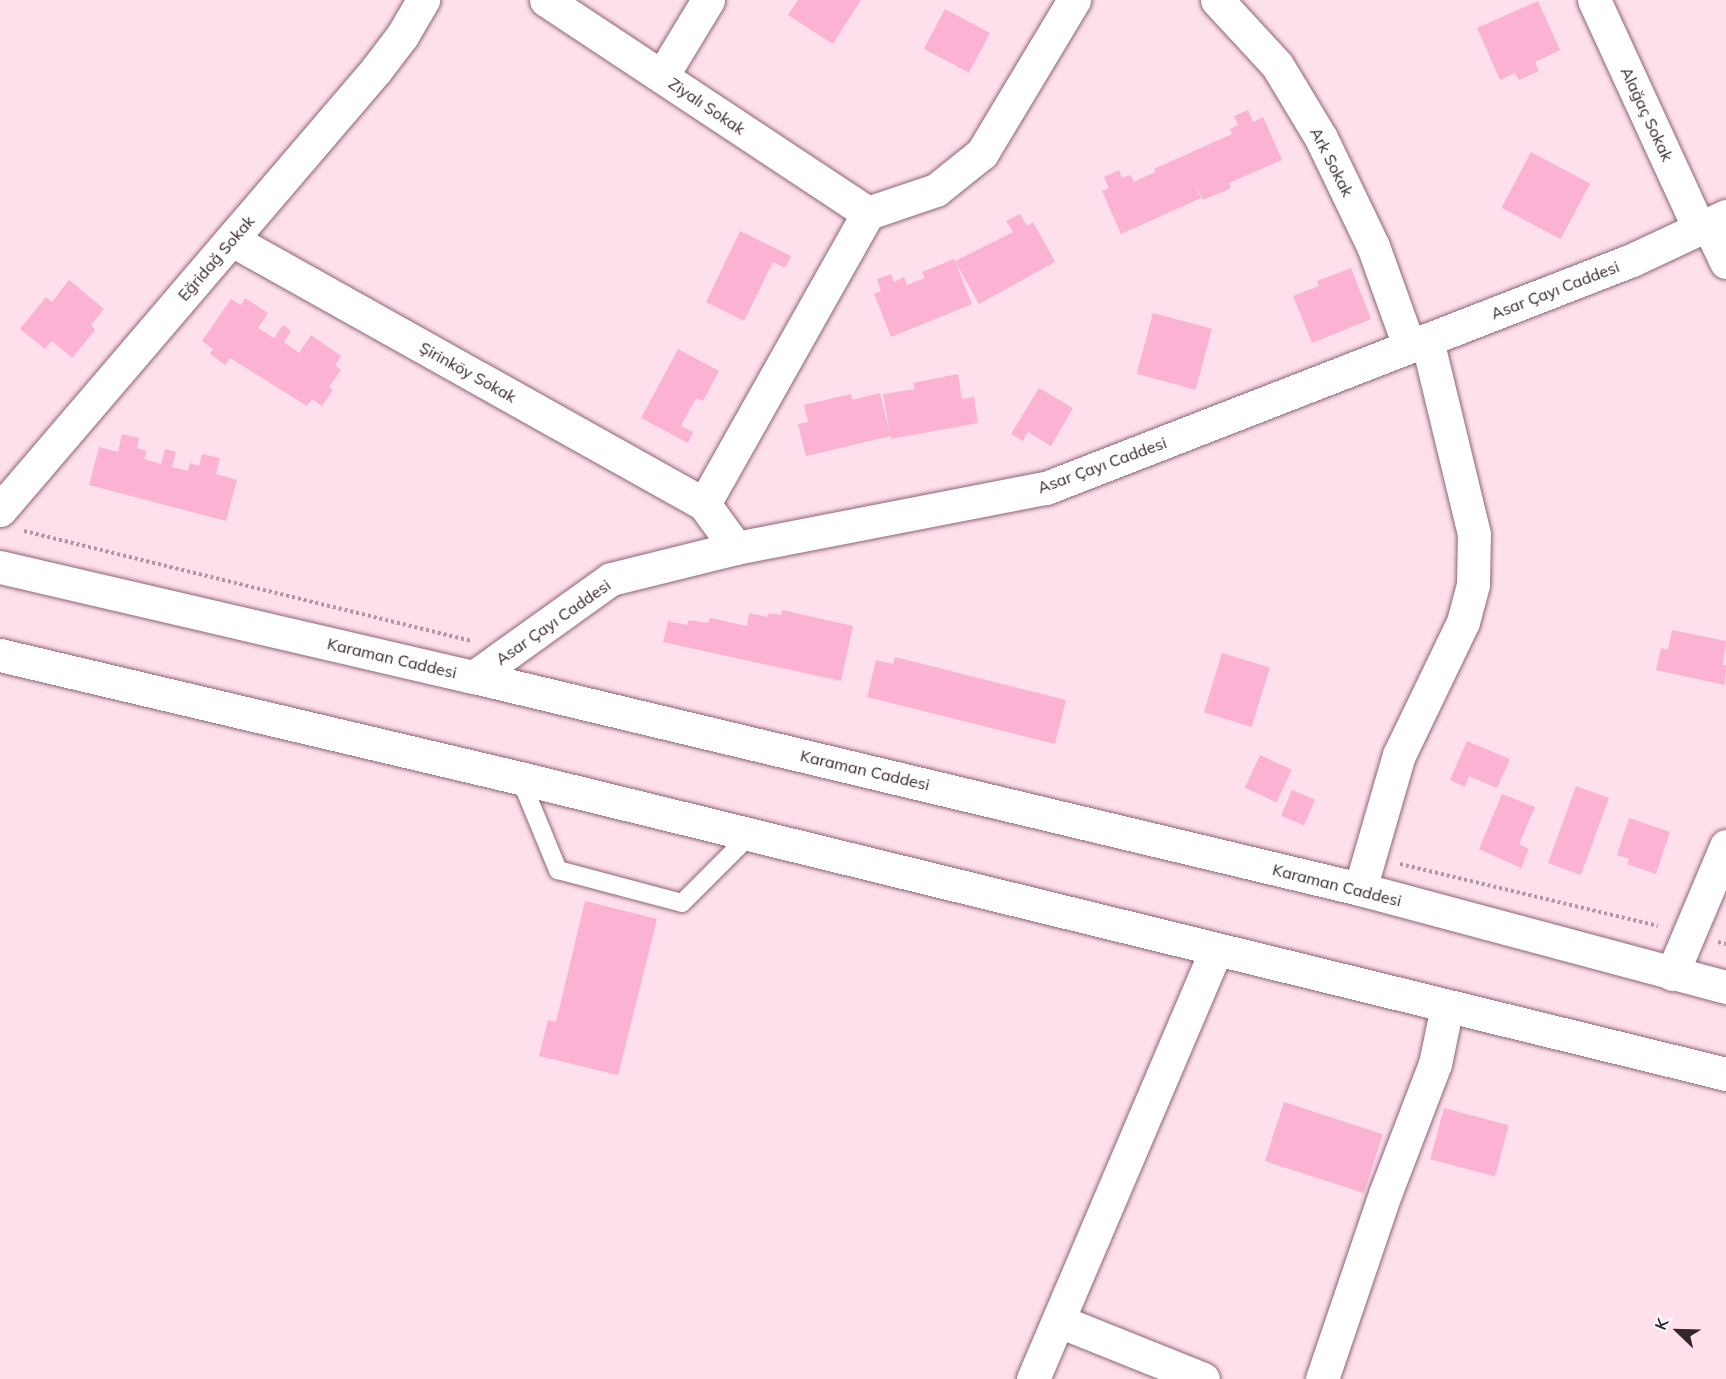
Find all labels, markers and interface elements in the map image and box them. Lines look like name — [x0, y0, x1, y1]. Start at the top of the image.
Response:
street label: Alağaç Sokak — [1617, 64, 1677, 164]
street label: Ziyalı Sokak — [665, 73, 749, 139]
street label: Ark Sokak — [1306, 124, 1358, 200]
street label: Eğridağ Sokak — [174, 211, 258, 305]
street label: Asar Çayı Caddesi — [1488, 257, 1622, 323]
street label: Şirinköy Sokak — [416, 338, 520, 406]
street label: Asar Çayı Caddesi — [1035, 433, 1169, 497]
street label: Asar Çayı Caddesi — [492, 575, 614, 669]
street label: Karaman Caddesi — [325, 634, 459, 682]
street label: Karaman Caddesi — [798, 746, 932, 794]
street label: Karaman Caddesi — [1271, 860, 1403, 910]
north arrow — [1648, 1301, 1708, 1361]
text: K — [1650, 1315, 1673, 1333]

